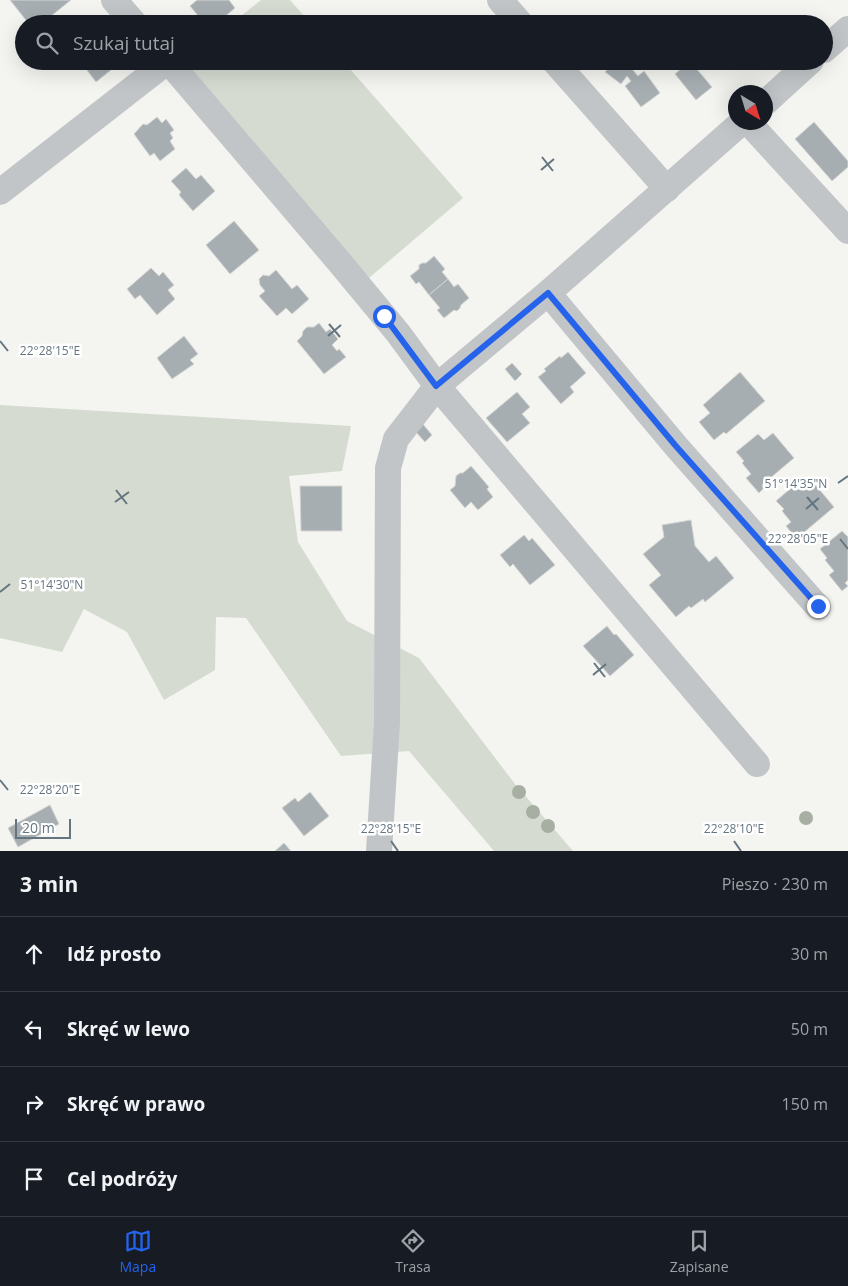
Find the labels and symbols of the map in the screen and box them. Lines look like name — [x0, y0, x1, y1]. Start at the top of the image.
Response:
north arrow — [728, 85, 773, 130]
route start — [373, 305, 396, 328]
text: 22°28'15"E — [20, 342, 80, 359]
text: 51°14'35"N — [765, 475, 827, 492]
text: 22°28'05"E — [768, 530, 828, 547]
text: 51°14'30"N — [21, 576, 83, 593]
route end — [807, 595, 830, 618]
text: 22°28'20"E — [20, 781, 80, 798]
scale bar — [15, 816, 71, 839]
text: 22°28'15"E — [361, 820, 421, 837]
text: 22°28'10"E — [704, 820, 764, 837]

